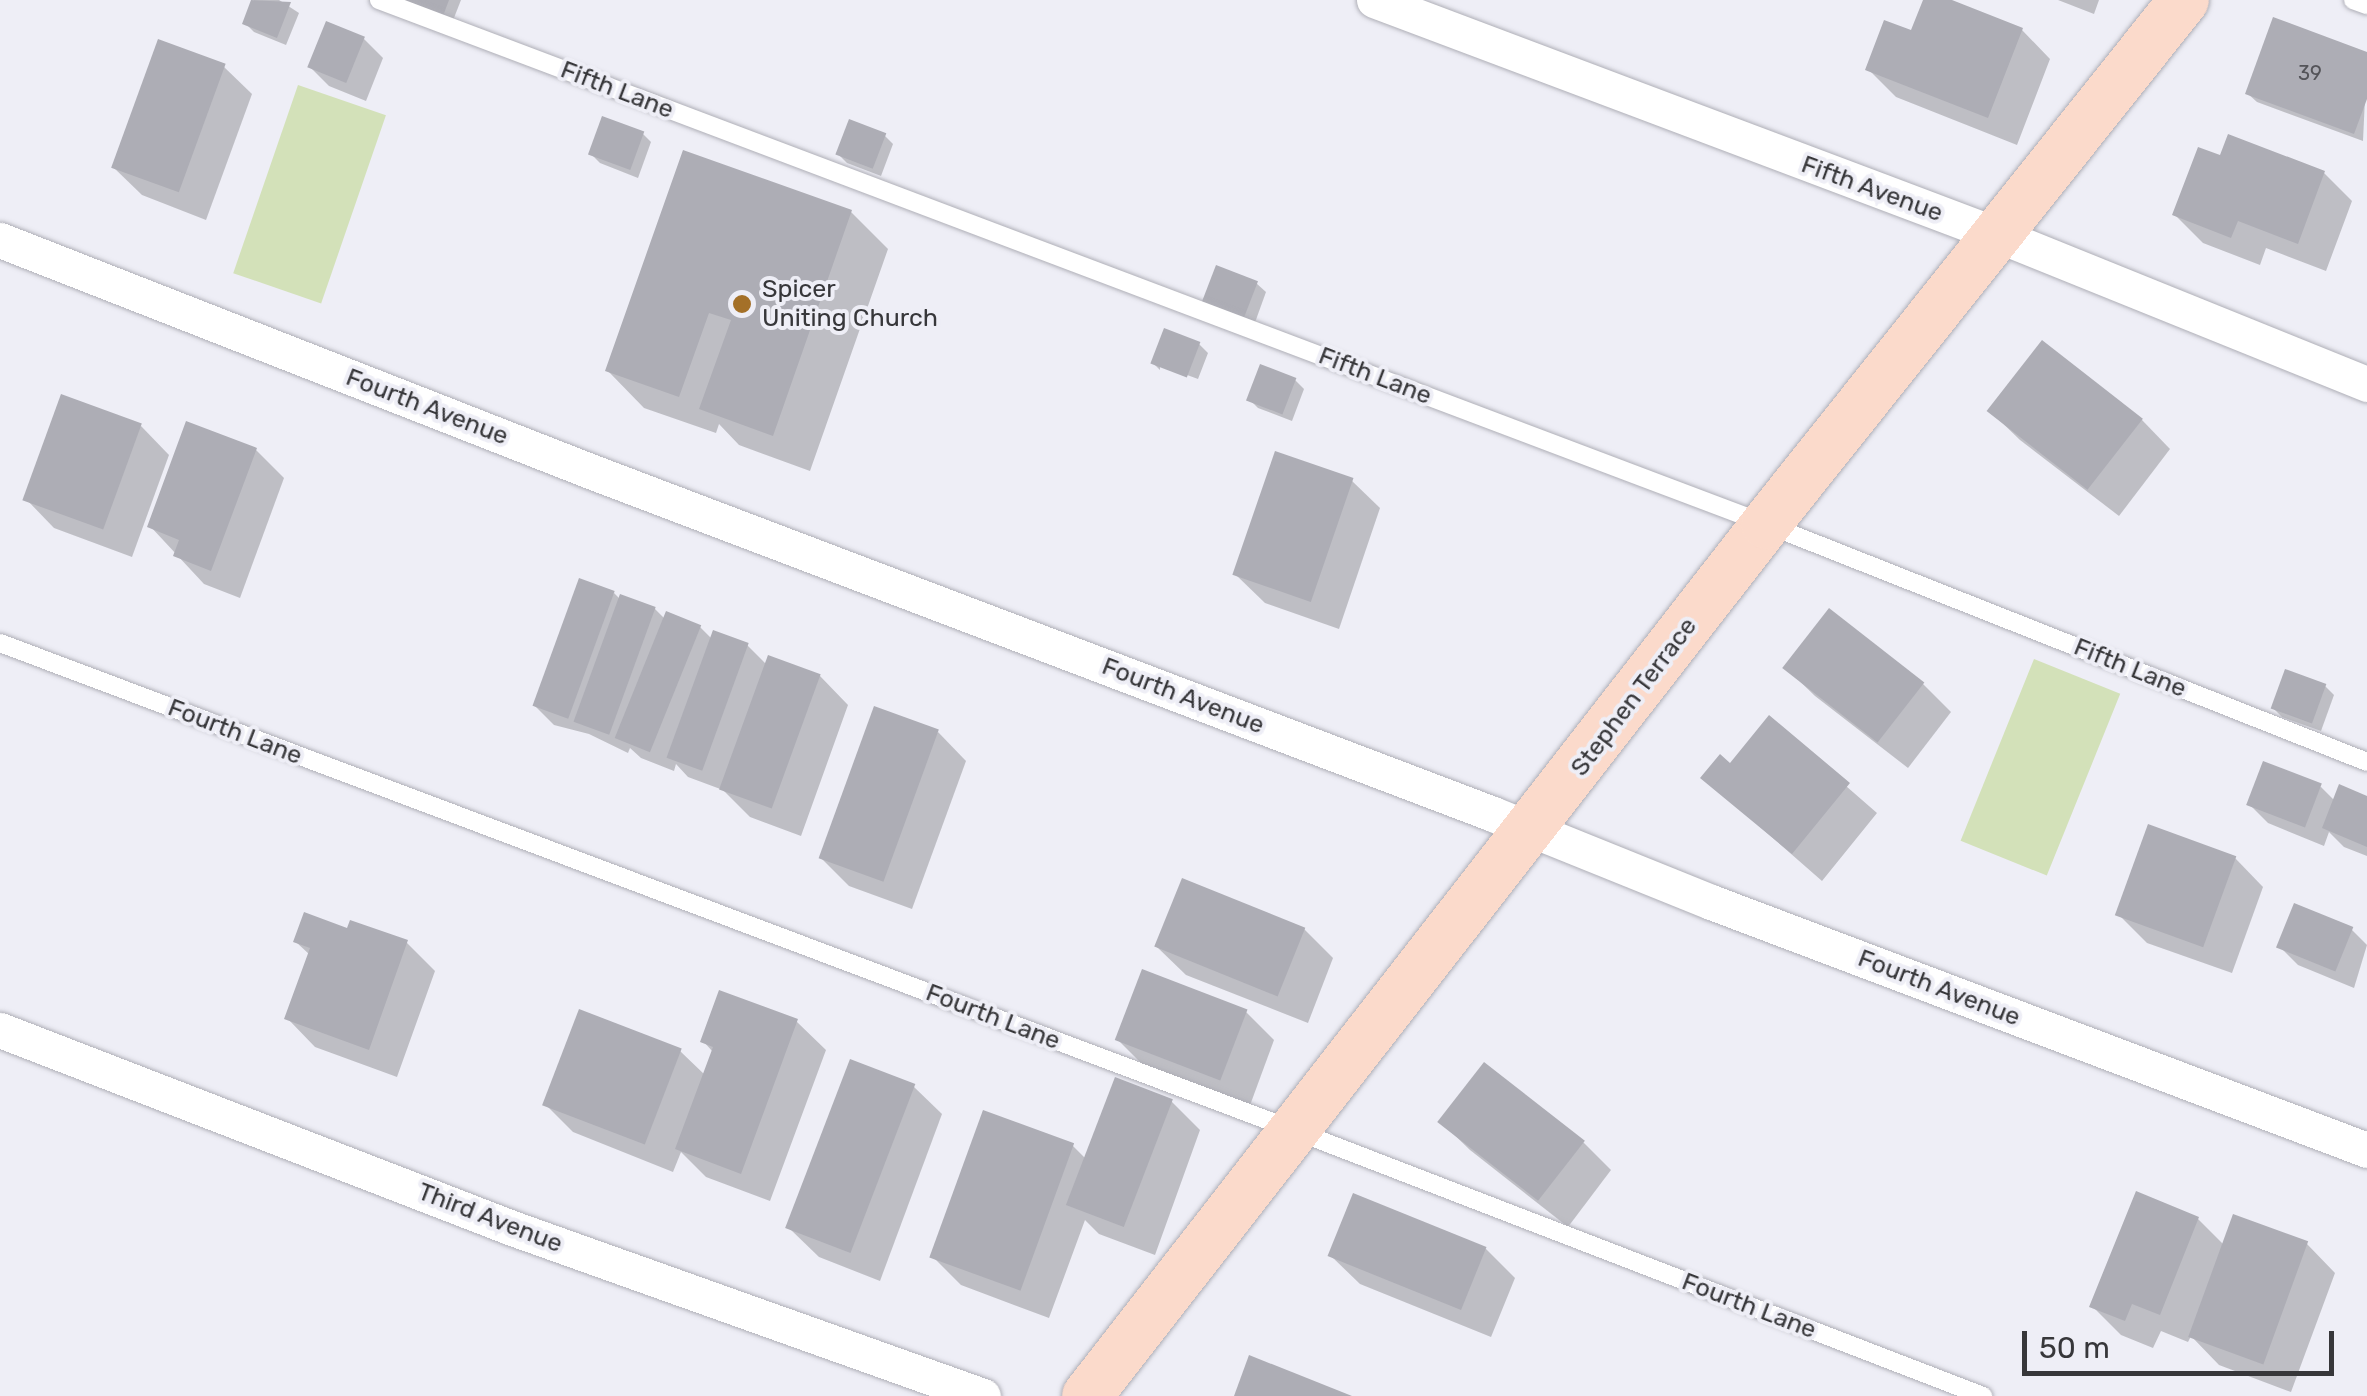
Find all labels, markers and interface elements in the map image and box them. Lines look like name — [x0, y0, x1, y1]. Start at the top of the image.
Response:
street label: Fifth Lane — [556, 55, 678, 125]
house number: 39 — [2298, 61, 2322, 85]
street label: Fifth Avenue — [1797, 149, 1947, 229]
place label: Spicer Uniting Church — [762, 275, 938, 334]
marker: Spicer Uniting Church — [731, 293, 753, 315]
street label: Fifth Lane — [1314, 341, 1436, 411]
street label: Fourth Avenue — [341, 362, 513, 452]
street label: Stephen Terrace — [1564, 612, 1704, 782]
street label: Fifth Lane — [2069, 632, 2191, 704]
street label: Fourth Avenue — [1097, 651, 1269, 741]
street label: Fourth Lane — [164, 693, 306, 771]
street label: Fourth Avenue — [1853, 943, 2025, 1033]
street label: Fourth Lane — [922, 978, 1064, 1056]
street label: Third Avenue — [413, 1177, 567, 1259]
street label: Fourth Lane — [1678, 1267, 1820, 1345]
scale bar — [2027, 1311, 2340, 1373]
text: 50 m — [2039, 1330, 2110, 1366]

